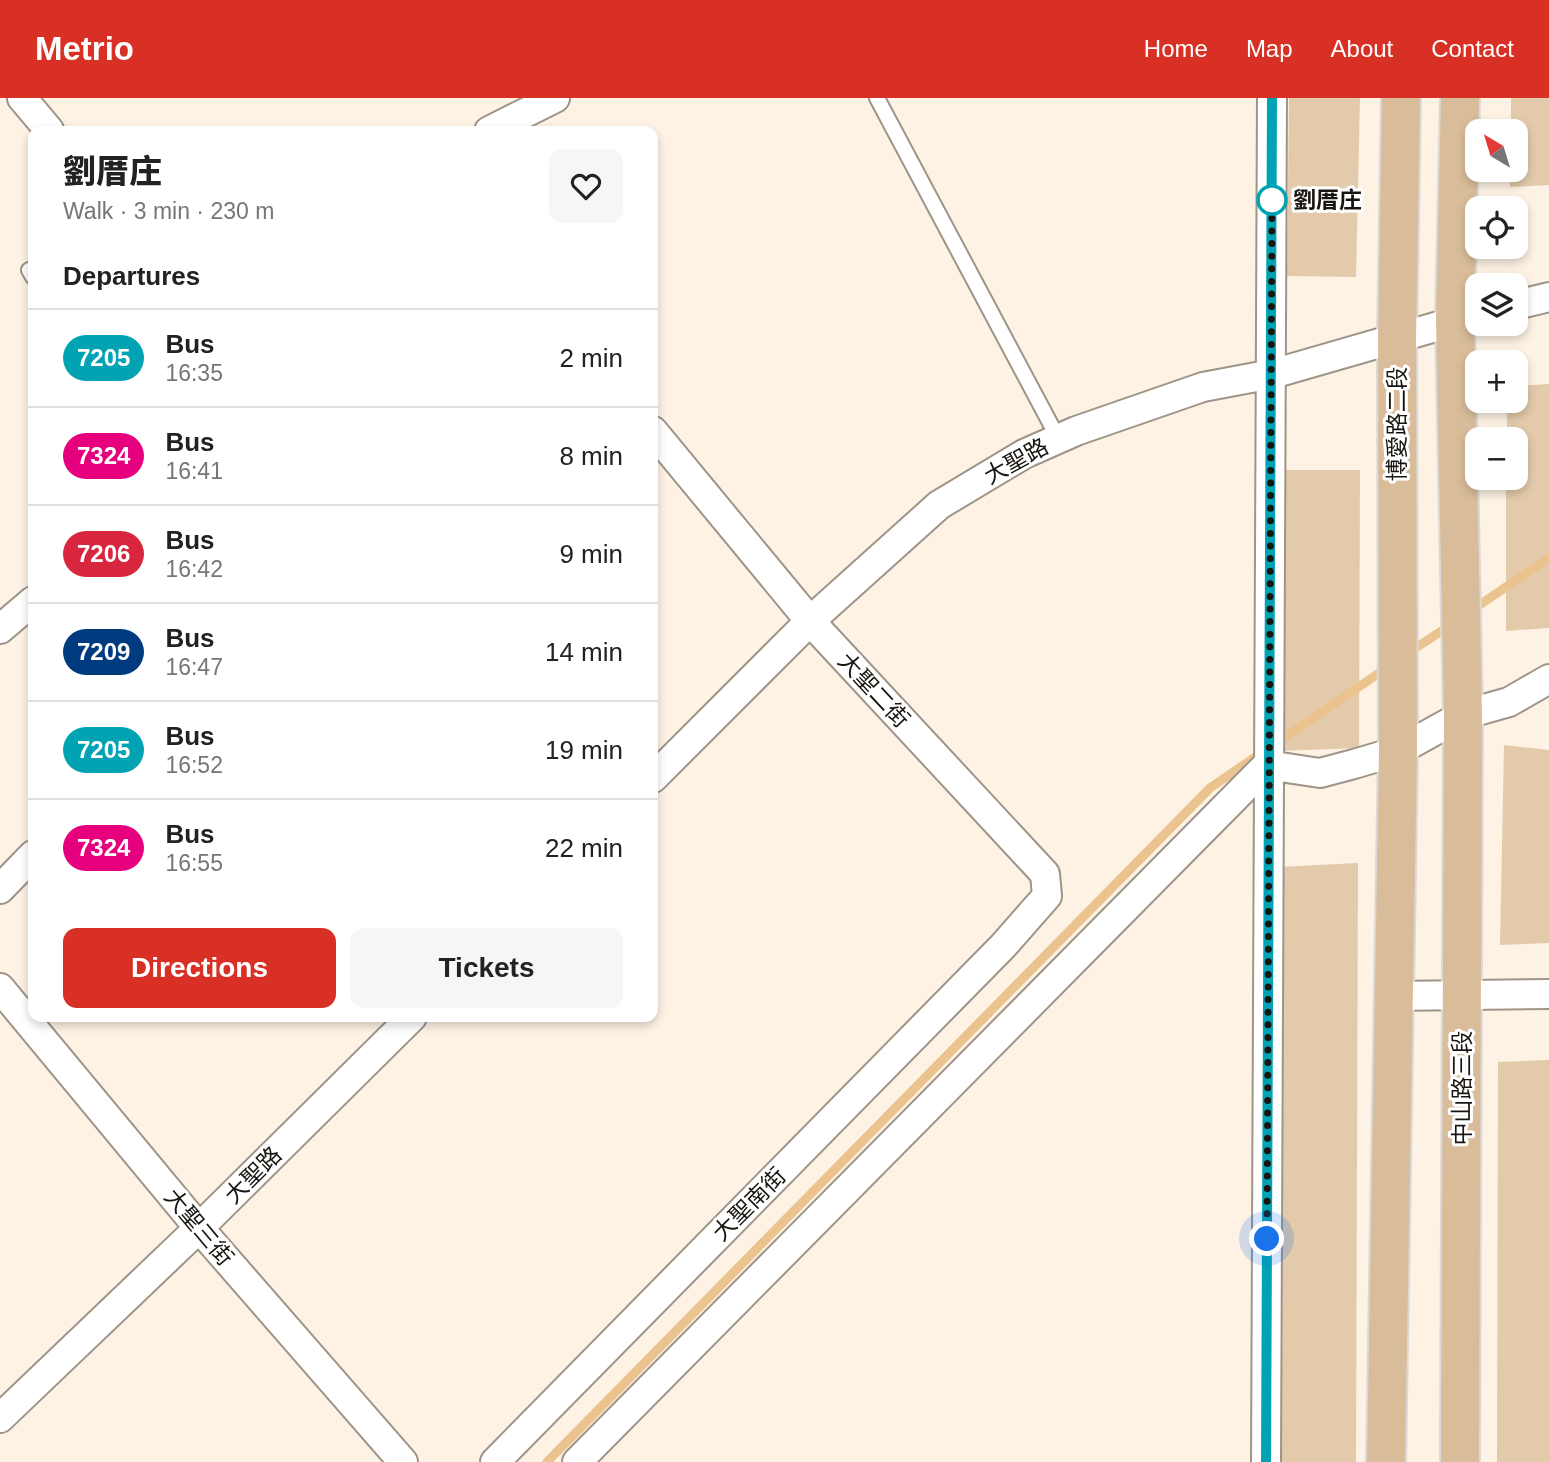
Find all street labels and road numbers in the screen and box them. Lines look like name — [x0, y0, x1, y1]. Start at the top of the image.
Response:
street label: 博愛路二段 — [1384, 367, 1410, 482]
street label: 大聖路 — [980, 433, 1052, 489]
street label: 大聖二街 — [833, 647, 915, 733]
street label: 中山路三段 — [1449, 1031, 1475, 1146]
street label: 大聖路 — [219, 1141, 287, 1209]
street label: 大聖南街 — [707, 1162, 791, 1246]
street label: 大聖三街 — [159, 1183, 239, 1271]

